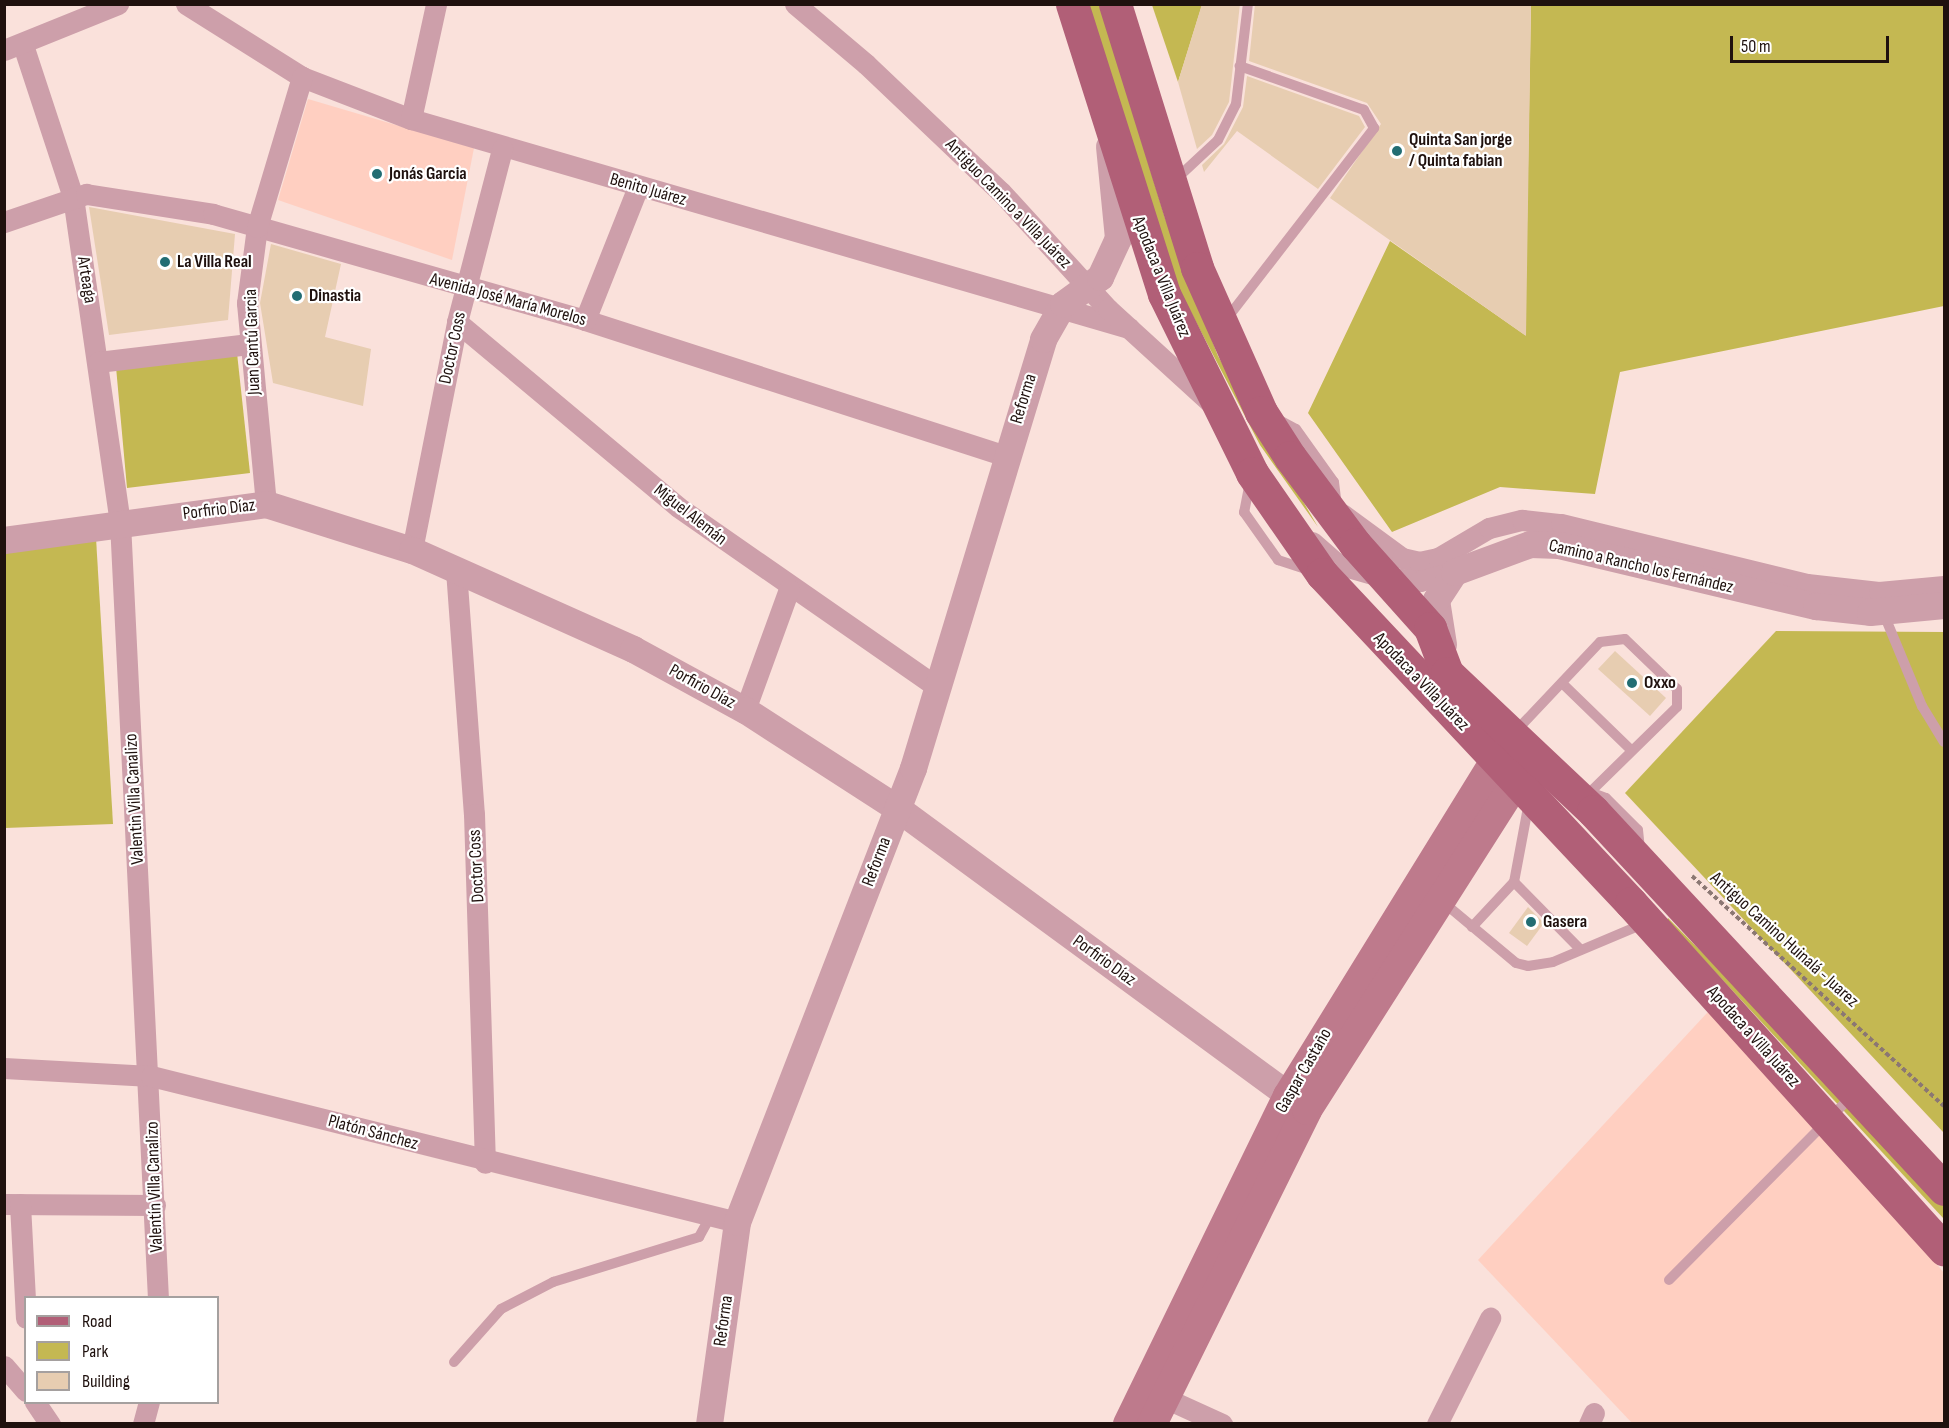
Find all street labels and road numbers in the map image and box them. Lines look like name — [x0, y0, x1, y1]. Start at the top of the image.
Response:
street label: Antiguo Camino a Villa Juárez — [940, 134, 1076, 274]
street label: Benito Juárez — [607, 169, 689, 211]
street label: Apodaca a Villa Juárez — [1127, 213, 1195, 341]
street label: Arteaga — [72, 255, 100, 305]
street label: Avenida José María Morelos — [427, 269, 589, 331]
street label: Juan Cantú Garcia — [240, 289, 266, 395]
street label: Doctor Coss — [435, 310, 471, 386]
street label: Reforma — [1006, 371, 1042, 427]
street label: Miguel Alemán — [649, 480, 731, 550]
street label: Porfirio Díaz — [182, 495, 256, 525]
street label: Camino a Rancho los Fernández — [1547, 535, 1735, 599]
street label: Apodaca a Villa Juárez — [1369, 628, 1473, 736]
street label: Porfirio Díaz — [665, 660, 739, 714]
street label: Valentin Villa Canalizo — [121, 733, 149, 865]
street label: Doctor Coss — [464, 829, 490, 903]
street label: Reforma — [858, 834, 896, 890]
street label: Antiguo Camino Huinalá - Juarez — [1705, 868, 1863, 1012]
street label: Porfirio Díaz — [1068, 931, 1140, 991]
street label: Apodaca a Villa Juárez — [1702, 982, 1804, 1092]
street label: Gaspar Castaño — [1271, 1025, 1337, 1117]
street label: Platón Sánchez — [326, 1111, 420, 1155]
street label: Valentín Villa Canalizo — [142, 1121, 168, 1253]
street label: Reforma — [710, 1294, 738, 1348]

